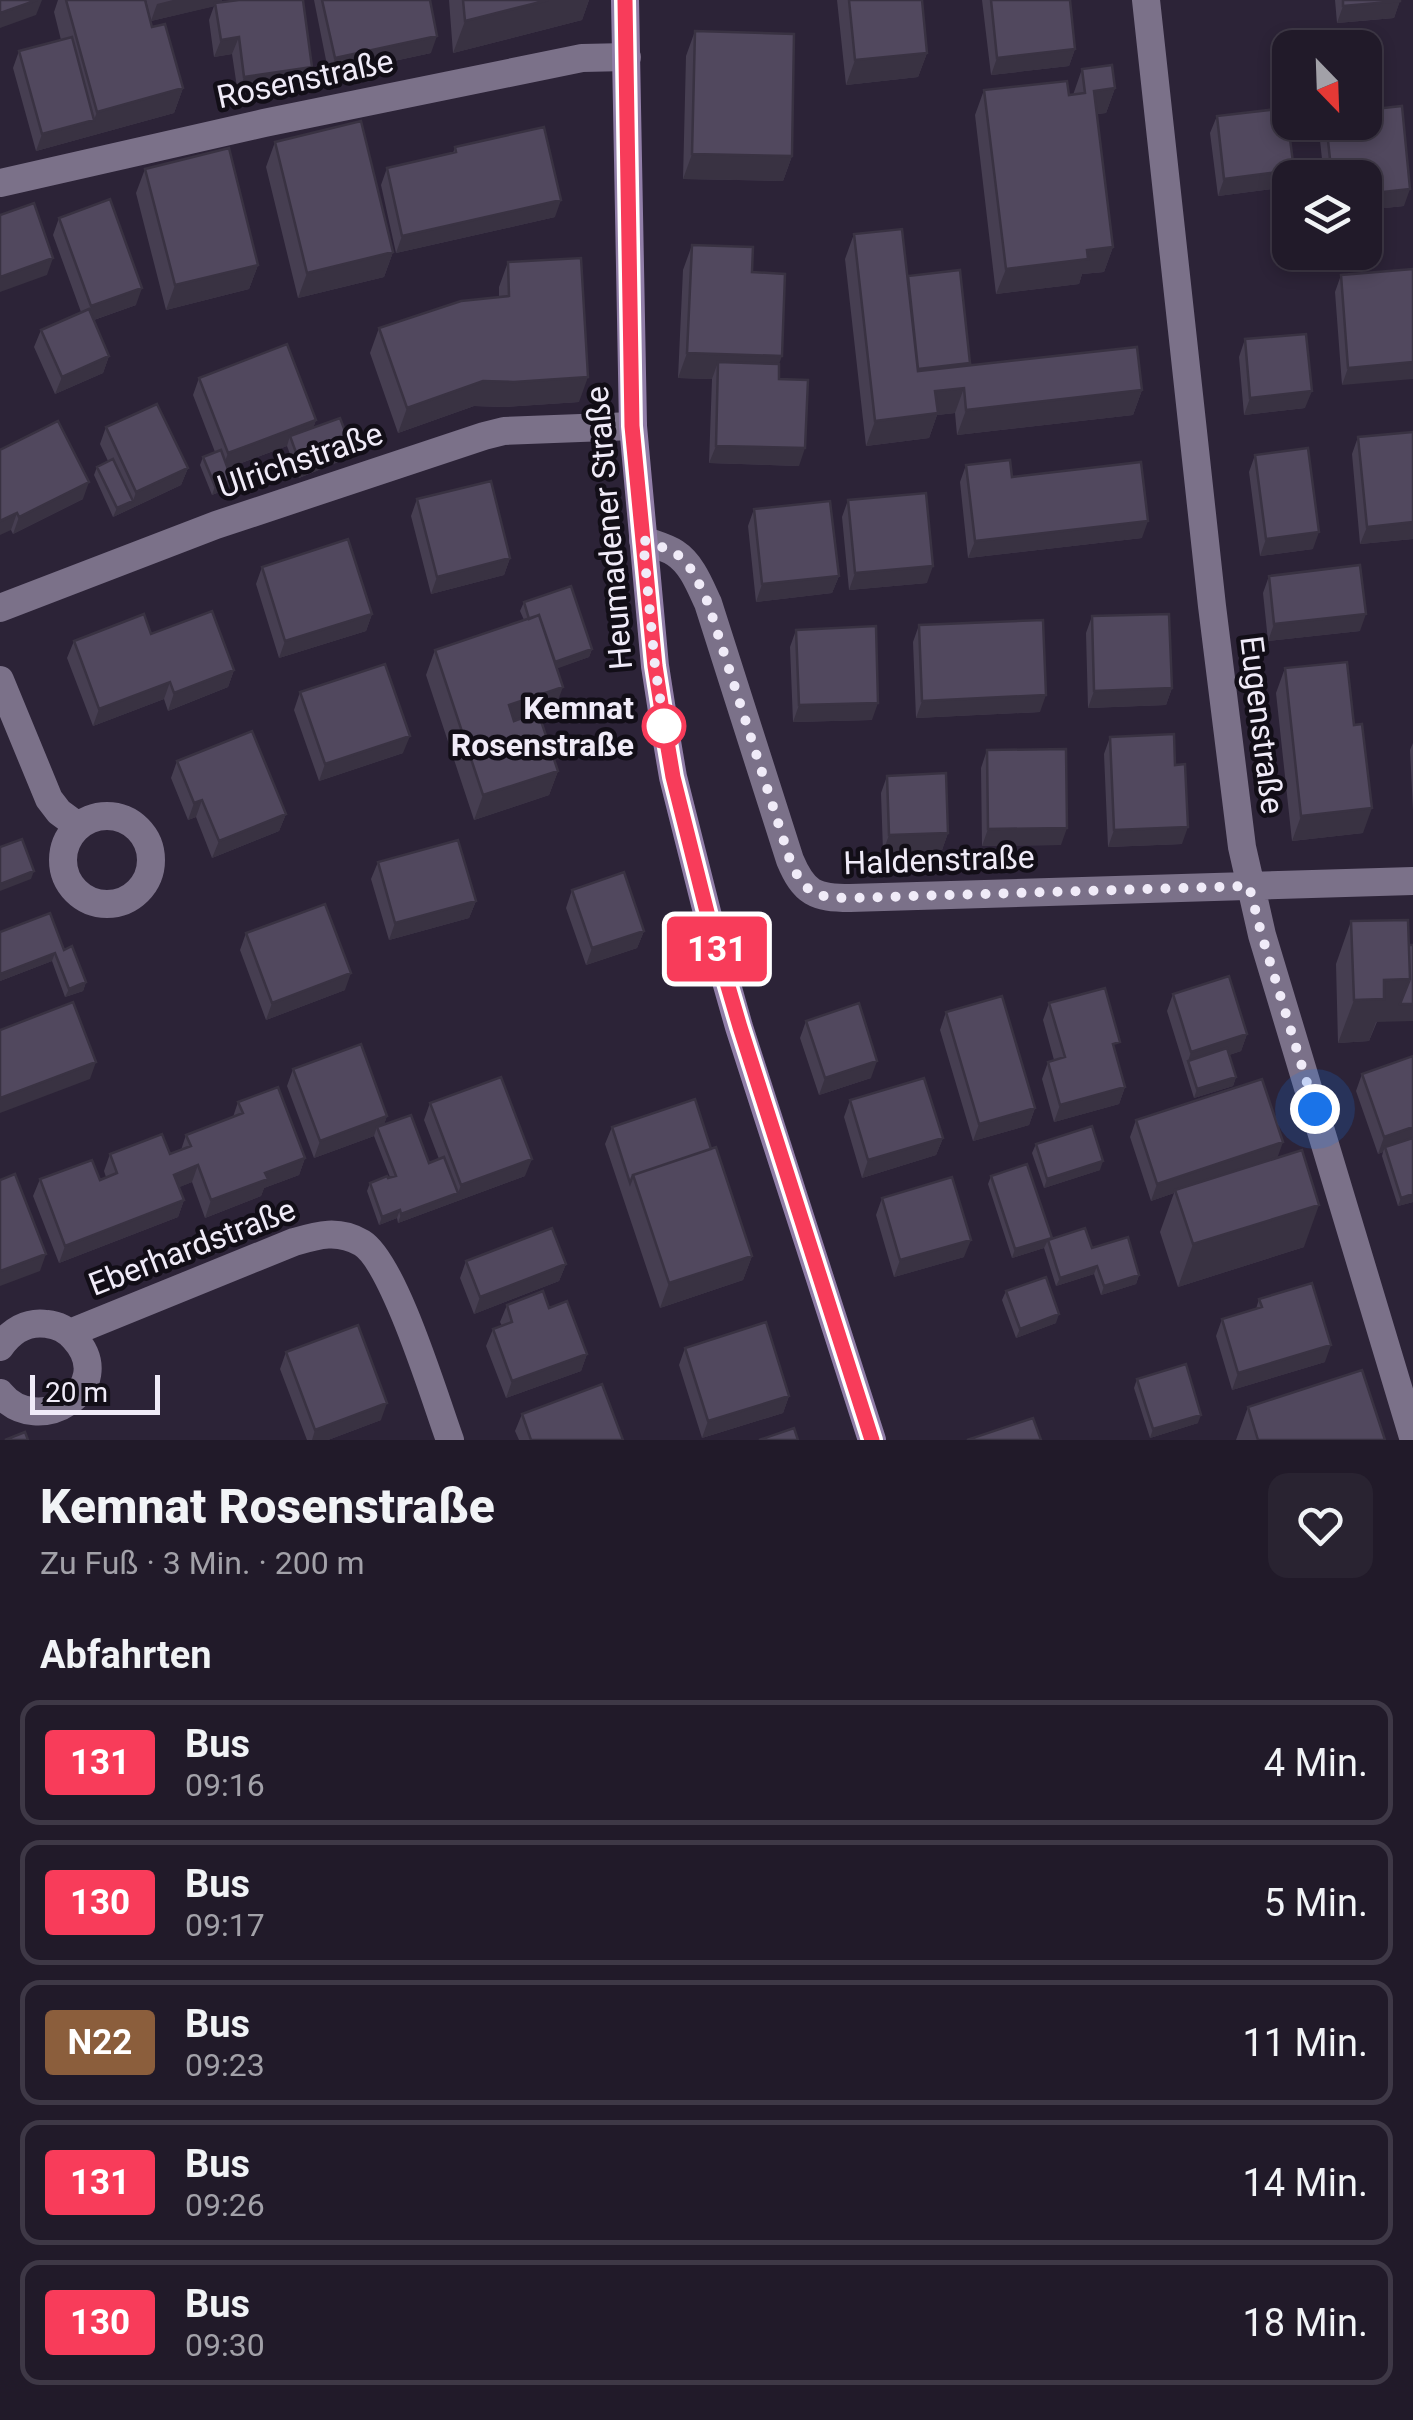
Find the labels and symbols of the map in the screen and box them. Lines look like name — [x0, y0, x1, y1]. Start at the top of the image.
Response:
north arrow — [1272, 30, 1382, 140]
street label: Rosenstraße — [213, 42, 397, 116]
street label: Heumadener Straße — [578, 385, 640, 671]
street label: Ulrichstraße — [212, 414, 388, 506]
street label: Eugenstraße — [1232, 634, 1292, 816]
place label: Kemnat Rosenstraße — [451, 689, 634, 764]
marker: Kemnat Rosenstraße — [643, 705, 685, 747]
street label: Haldenstraße — [843, 838, 1035, 882]
line badge: 131 — [660, 916, 774, 982]
your location — [1290, 1084, 1340, 1134]
street label: Eberhardstraße — [83, 1190, 301, 1304]
scale bar — [30, 1370, 160, 1414]

